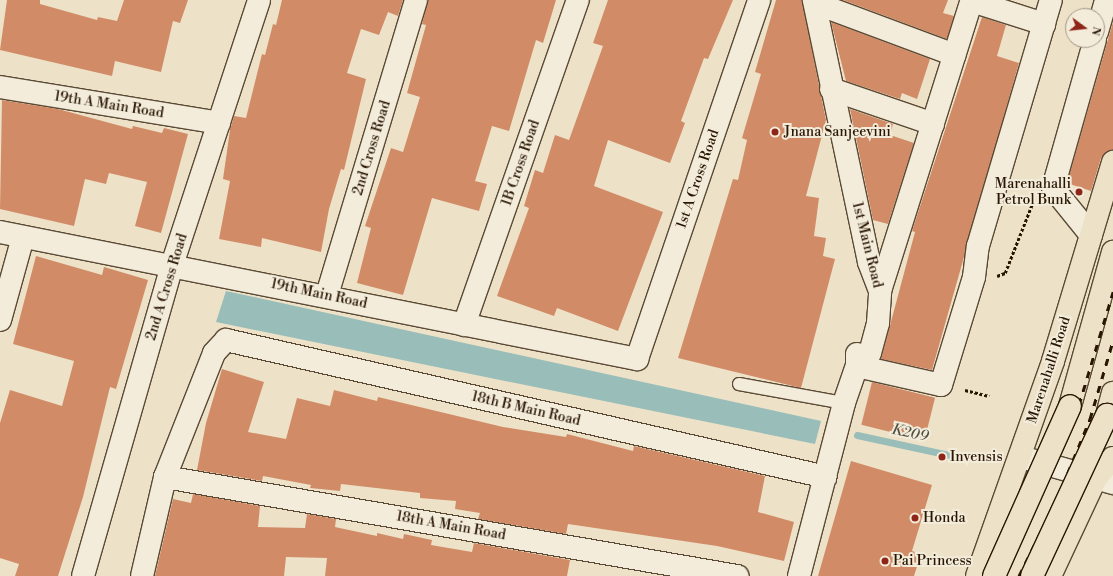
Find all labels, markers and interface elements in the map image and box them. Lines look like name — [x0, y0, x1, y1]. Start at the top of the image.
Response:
north arrow — [1065, 8, 1105, 48]
text: N — [1088, 25, 1104, 37]
street label: 19th A Main Road — [53, 88, 165, 122]
street label: 2nd Cross Road — [350, 99, 394, 197]
street label: 1B Cross Road — [498, 118, 544, 208]
place label: Jnana Sanjeevini — [784, 124, 891, 140]
marker: Jnana Sanjeevini — [769, 126, 781, 138]
street label: 1st A Cross Road — [673, 127, 723, 231]
place label: Marenahalli Petrol Bunk — [995, 176, 1071, 208]
marker: Marenahalli Petrol Bunk — [1074, 187, 1084, 197]
street label: 1st Main Road — [848, 200, 886, 290]
street label: 2nd A Cross Road — [143, 232, 191, 342]
street label: 19th Main Road — [269, 276, 369, 312]
street label: Marenahalli Road — [1024, 314, 1074, 426]
street label: 18th B Main Road — [470, 388, 582, 430]
water label: K209 — [890, 420, 930, 446]
place label: Invensis — [950, 449, 1003, 465]
marker: Invensis — [937, 452, 947, 462]
street label: 18th A Main Road — [395, 508, 507, 544]
place label: Honda — [923, 510, 965, 526]
marker: Honda — [910, 513, 920, 523]
place label: Pai Princess — [893, 553, 972, 569]
marker: Pai Princess — [880, 556, 890, 566]

